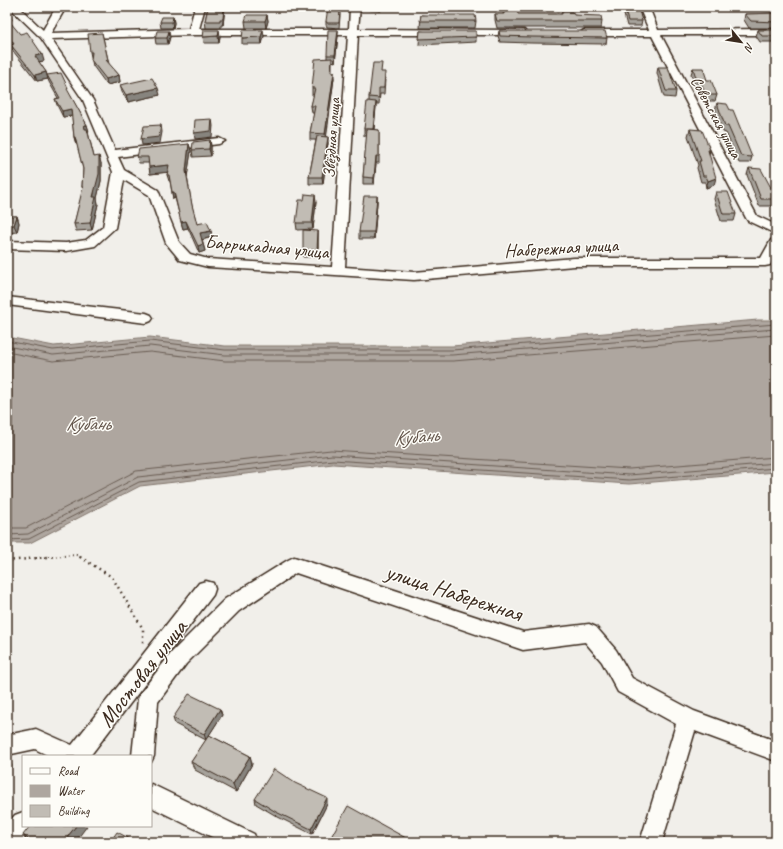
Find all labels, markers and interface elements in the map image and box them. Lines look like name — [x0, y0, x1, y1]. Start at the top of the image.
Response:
north arrow — [721, 22, 761, 62]
text: N — [741, 41, 757, 55]
street label: Советская улица — [686, 73, 747, 163]
street label: Звёздная улица — [319, 96, 345, 179]
street label: Баррикадная улица — [204, 230, 331, 264]
street label: Набережная улица — [503, 233, 620, 263]
water label: Кубань — [66, 411, 113, 436]
water label: Кубань — [393, 422, 442, 451]
street label: улица Набережная — [380, 556, 527, 629]
street label: Мостовая улица — [91, 612, 195, 733]
legend — [22, 755, 152, 827]
text: Road — [58, 763, 80, 779]
text: Water — [58, 783, 86, 799]
text: Building — [58, 803, 90, 819]

